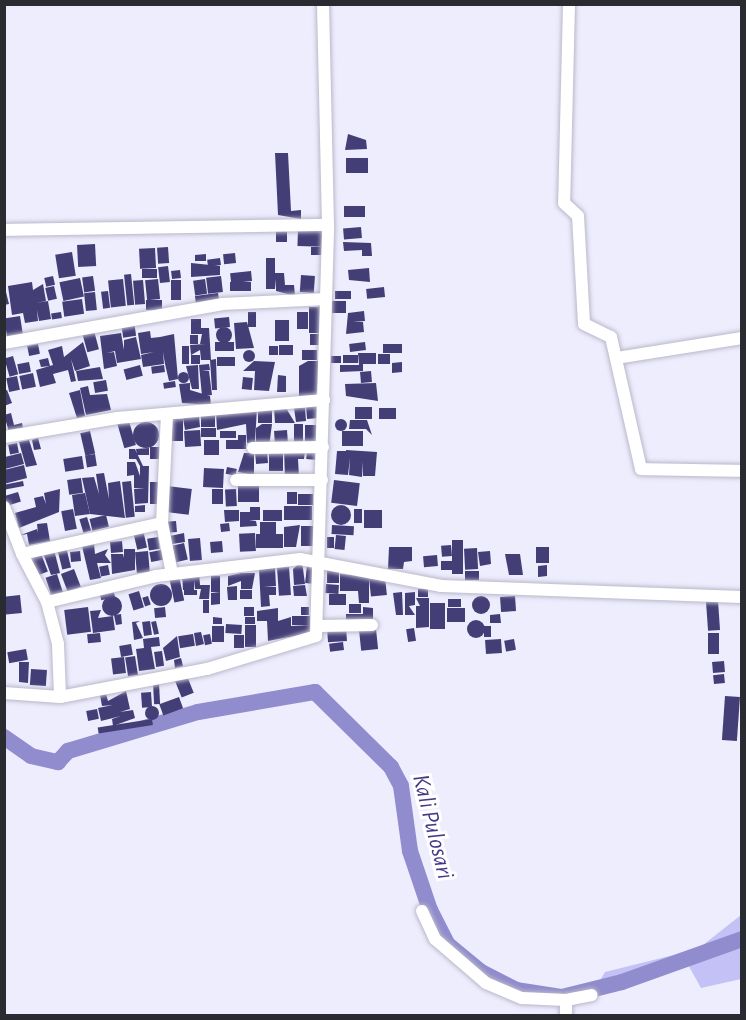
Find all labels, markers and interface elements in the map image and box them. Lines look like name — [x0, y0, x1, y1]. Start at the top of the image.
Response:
water label: Kali Pulosari — [405, 772, 459, 882]

